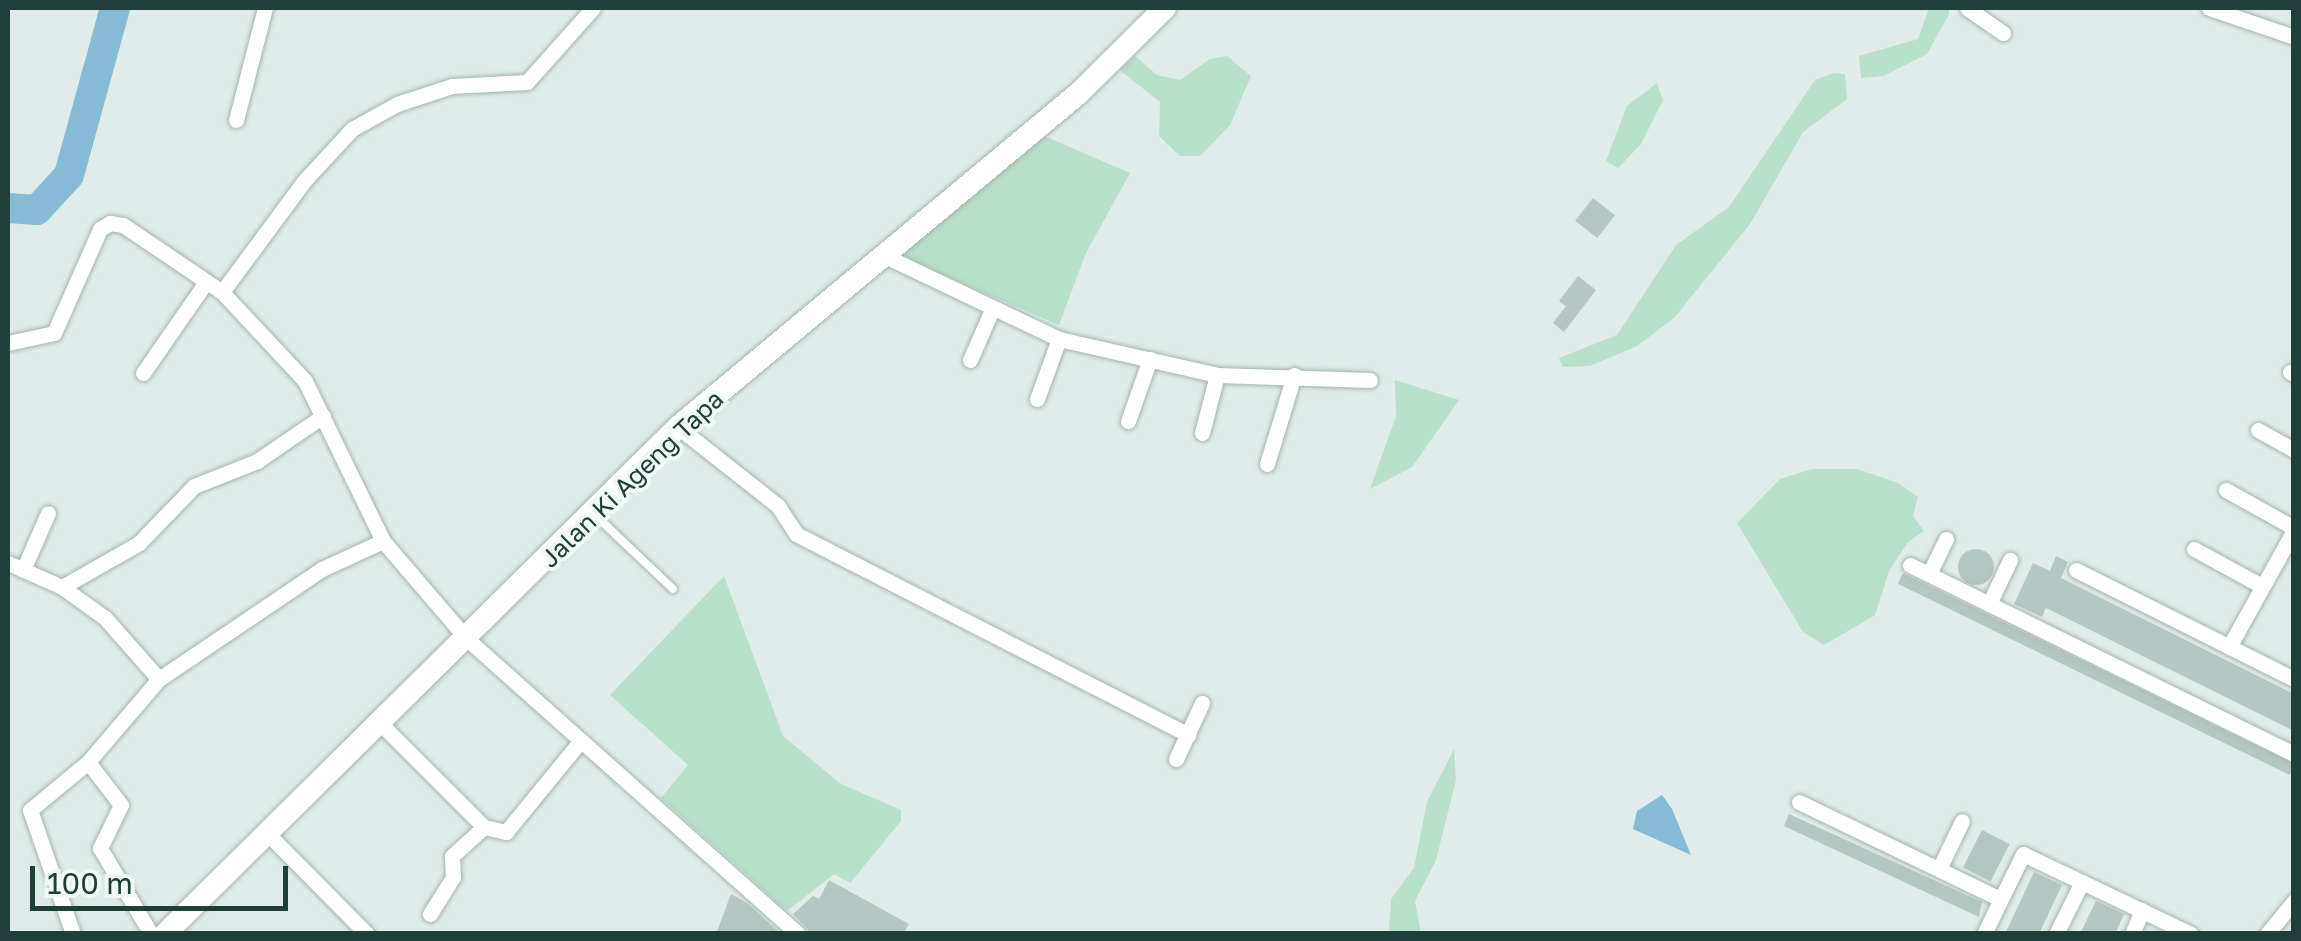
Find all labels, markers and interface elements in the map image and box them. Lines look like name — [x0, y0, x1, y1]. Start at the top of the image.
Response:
street label: Jalan Ki Ageng Tapa — [534, 384, 730, 574]
scale bar — [35, 846, 292, 908]
text: 100 m — [47, 865, 133, 901]

